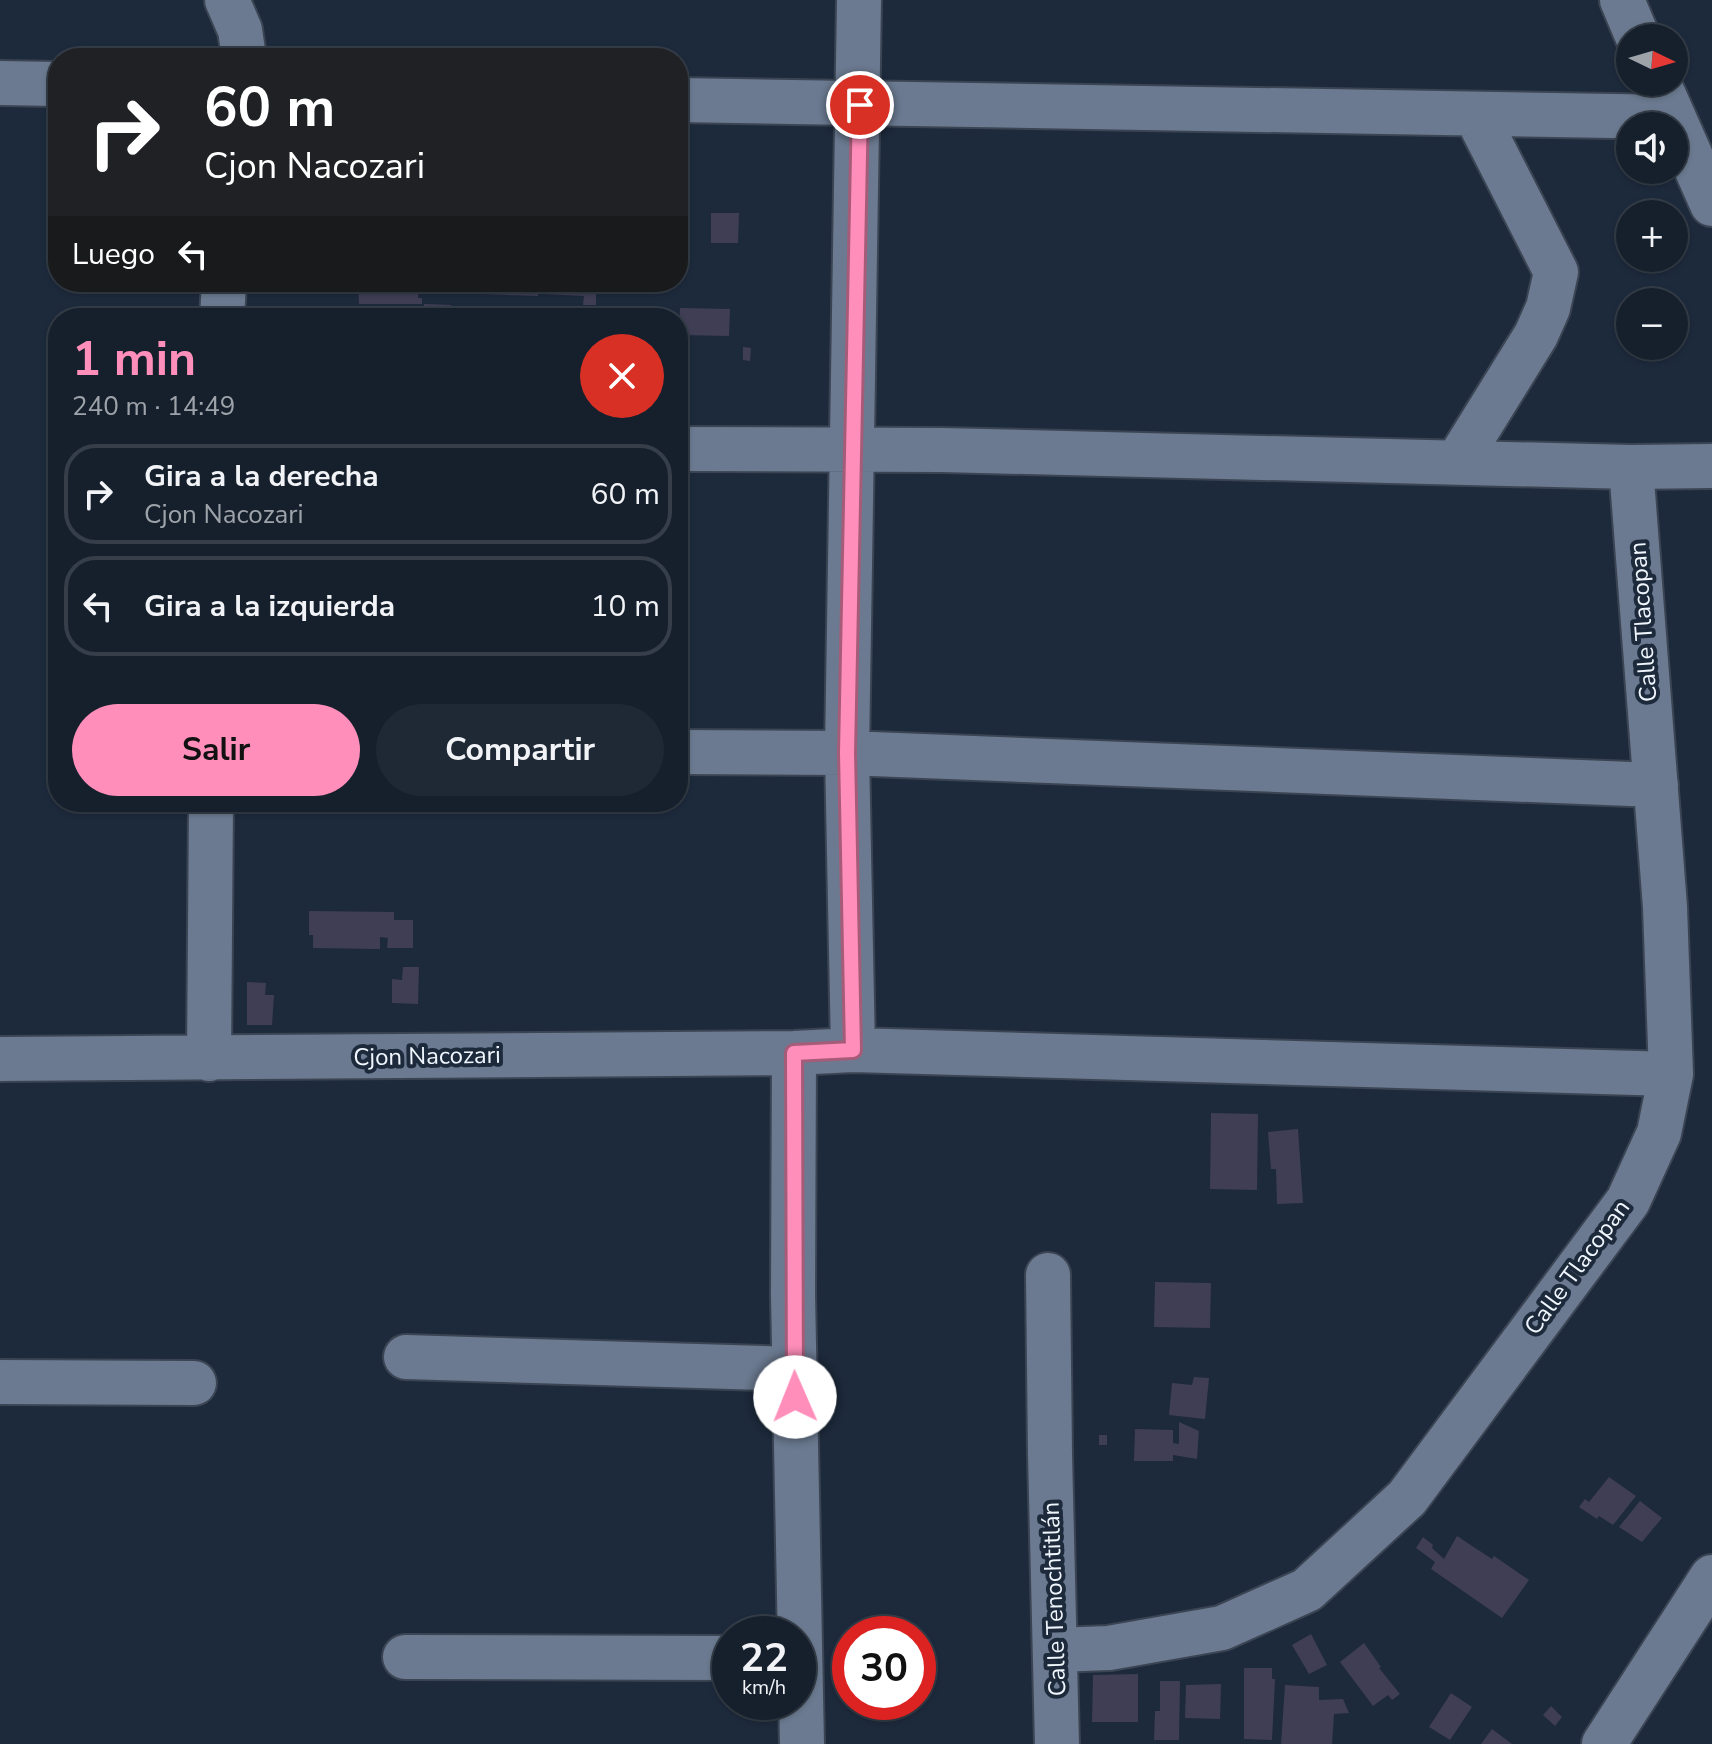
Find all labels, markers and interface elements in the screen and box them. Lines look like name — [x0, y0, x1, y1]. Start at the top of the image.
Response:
north arrow — [1616, 24, 1688, 96]
map controls — [1616, 24, 1688, 360]
text: 60 m — [204, 69, 335, 146]
pin — [826, 71, 894, 139]
icon: right — [72, 80, 176, 184]
icon: arrive — [838, 83, 882, 127]
button: sound — [1616, 112, 1688, 184]
text: Cjon Nacozari — [204, 142, 425, 191]
button: + — [1616, 200, 1688, 272]
icon: left — [171, 232, 215, 276]
text: Luego — [72, 234, 155, 275]
button: − — [1616, 288, 1688, 360]
text: 1 min — [72, 326, 196, 392]
button: close — [580, 334, 664, 418]
text: 240 m · 14:49 — [72, 389, 235, 424]
text: Gira a la derecha — [144, 456, 379, 497]
icon: right — [76, 472, 120, 516]
text: 60 m — [591, 474, 660, 515]
text: Cjon Nacozari — [144, 497, 304, 532]
street label: Calle Tlacopan — [1621, 541, 1665, 703]
icon: left — [76, 584, 120, 628]
text: Gira a la izquierda — [144, 586, 395, 627]
text: 10 m — [591, 586, 660, 627]
button: Salir — [72, 704, 360, 796]
button: Compartir — [376, 704, 664, 796]
street label: Cjon Nacozari — [353, 1039, 501, 1073]
street label: Calle Tlacopan — [1517, 1193, 1637, 1341]
position arrow — [753, 1355, 837, 1439]
street label: Calle Tenochtitlán — [1035, 1501, 1073, 1697]
speed limit sign: 30 — [832, 1616, 936, 1720]
text: 22 — [740, 1631, 788, 1685]
text: km/h — [742, 1674, 786, 1701]

